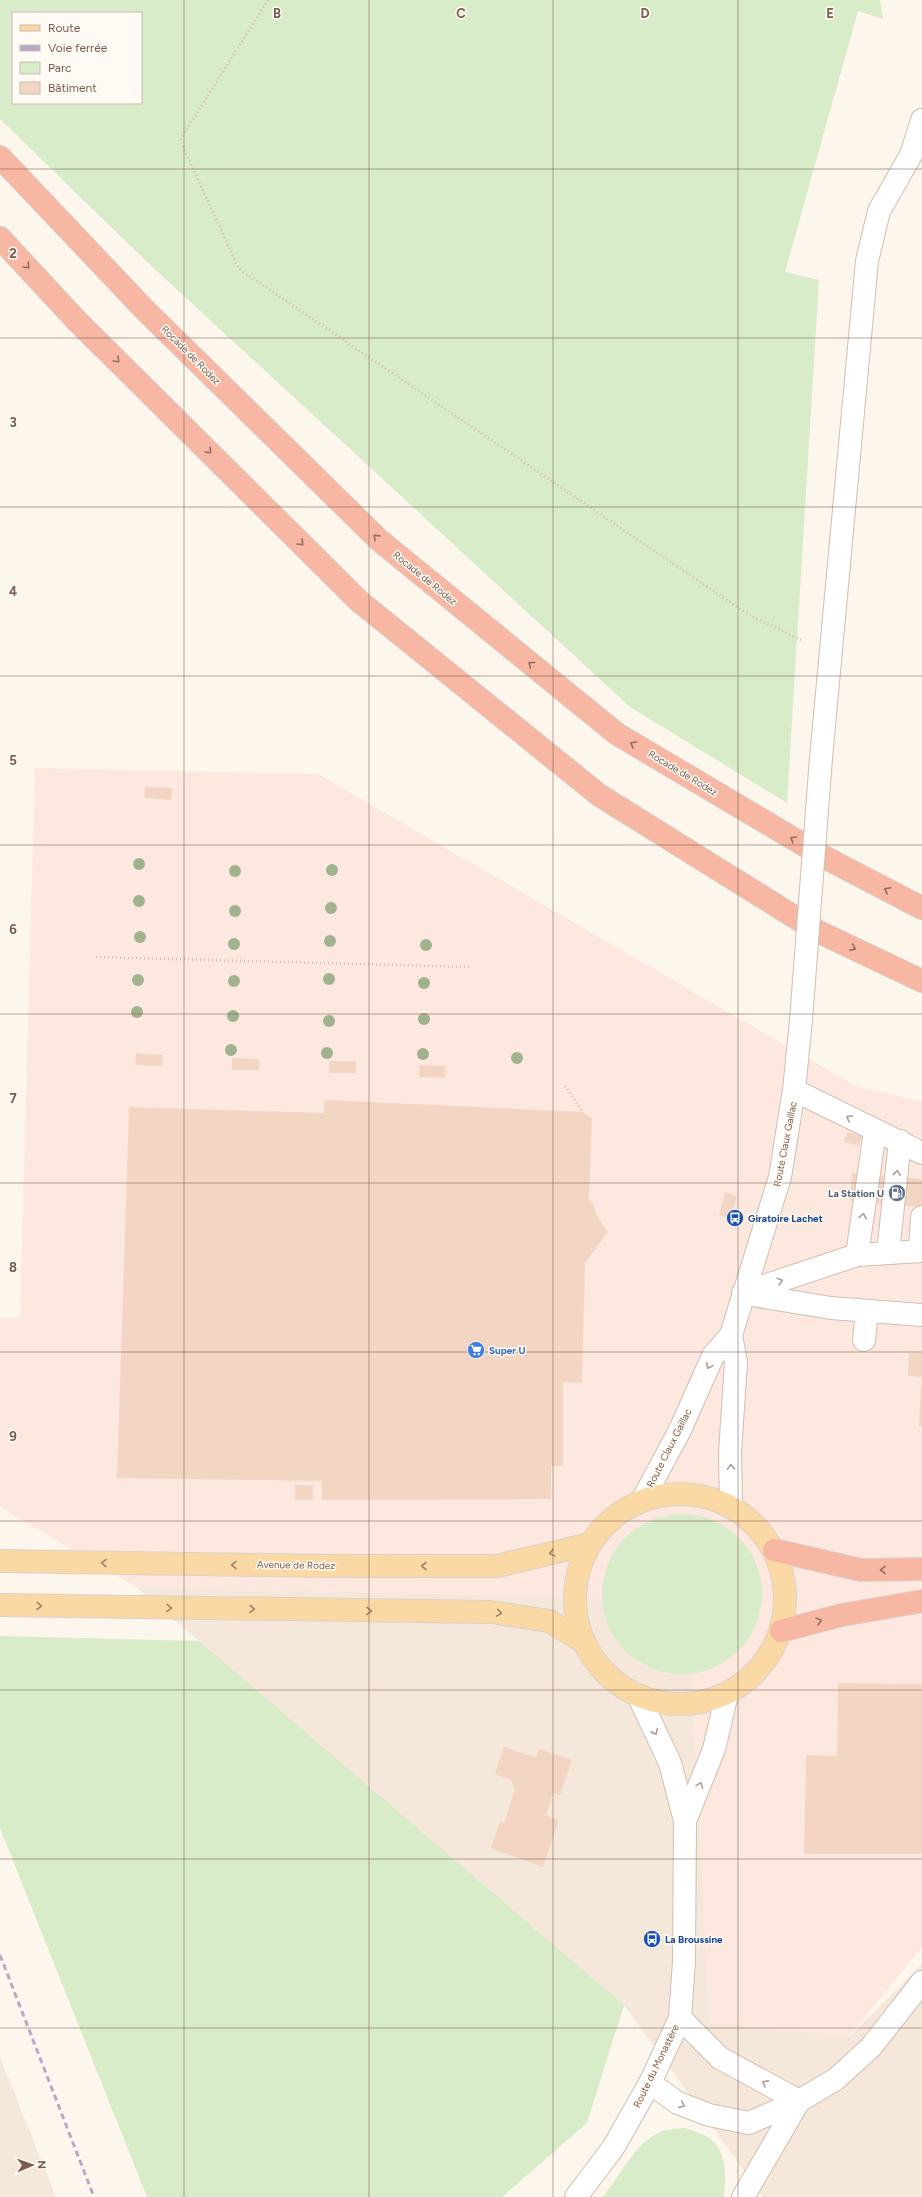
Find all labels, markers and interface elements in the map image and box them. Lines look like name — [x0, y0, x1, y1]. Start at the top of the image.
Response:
text: B — [273, 6, 281, 21]
text: C — [456, 6, 466, 21]
text: D — [640, 6, 650, 21]
text: E — [826, 6, 834, 21]
legend — [12, 12, 142, 104]
text: Route — [48, 21, 81, 35]
text: Voie ferrée — [48, 41, 108, 55]
text: Parc — [48, 61, 72, 75]
text: Bâtiment — [48, 81, 97, 95]
text: 2 — [9, 246, 17, 261]
one-way arrow — [22, 261, 29, 269]
street label: Rocade de Rodez — [159, 323, 223, 387]
one-way arrow — [112, 355, 120, 363]
text: 3 — [9, 415, 17, 430]
one-way arrow — [204, 447, 212, 454]
one-way arrow — [373, 534, 381, 542]
one-way arrow — [296, 538, 304, 546]
street label: Rocade de Rodez — [390, 548, 460, 608]
text: 4 — [9, 584, 17, 599]
one-way arrow — [528, 661, 535, 668]
one-way arrow — [630, 741, 637, 748]
street label: Rocade de Rodez — [646, 747, 720, 799]
text: 5 — [9, 753, 17, 768]
one-way arrow — [790, 836, 797, 843]
one-way arrow — [884, 888, 892, 895]
text: 6 — [9, 922, 17, 937]
one-way arrow — [848, 943, 856, 951]
text: 7 — [9, 1091, 17, 1106]
street label: Route Claux Gaillac — [770, 1100, 800, 1188]
one-way arrow — [846, 1115, 853, 1123]
one-way arrow — [892, 1169, 901, 1176]
fuel station icon: La Station U — [887, 1183, 907, 1203]
place label: La Station U — [828, 1187, 884, 1200]
bus stop icon: Giratoire Lachet — [725, 1208, 745, 1228]
place label: Giratoire Lachet — [748, 1212, 823, 1225]
one-way arrow — [858, 1213, 867, 1220]
text: 8 — [9, 1260, 17, 1275]
one-way arrow — [776, 1277, 783, 1286]
supermarket icon: Super U — [466, 1340, 486, 1360]
place label: Super U — [489, 1344, 526, 1357]
one-way arrow — [705, 1363, 713, 1370]
street label: Route Claux Gaillac — [644, 1406, 695, 1490]
text: 9 — [9, 1429, 17, 1444]
one-way arrow — [726, 1464, 735, 1470]
one-way arrow — [549, 1548, 555, 1556]
one-way arrow — [101, 1558, 107, 1567]
street label: Avenue de Rodez — [257, 1558, 335, 1572]
one-way arrow — [231, 1560, 237, 1569]
one-way arrow — [421, 1562, 427, 1570]
one-way arrow — [880, 1566, 886, 1574]
one-way arrow — [36, 1601, 42, 1610]
one-way arrow — [166, 1604, 172, 1612]
one-way arrow — [249, 1605, 255, 1613]
one-way arrow — [366, 1607, 372, 1615]
one-way arrow — [496, 1608, 502, 1617]
one-way arrow — [815, 1617, 822, 1626]
one-way arrow — [650, 1728, 658, 1736]
one-way arrow — [696, 1782, 704, 1789]
bus stop icon: La Broussine — [642, 1929, 662, 1949]
place label: La Broussine — [665, 1933, 723, 1946]
street label: Route du Monastère — [630, 2022, 682, 2110]
one-way arrow — [762, 2080, 769, 2088]
one-way arrow — [679, 2100, 686, 2108]
north arrow — [12, 2145, 52, 2185]
text: N — [35, 2160, 48, 2169]

